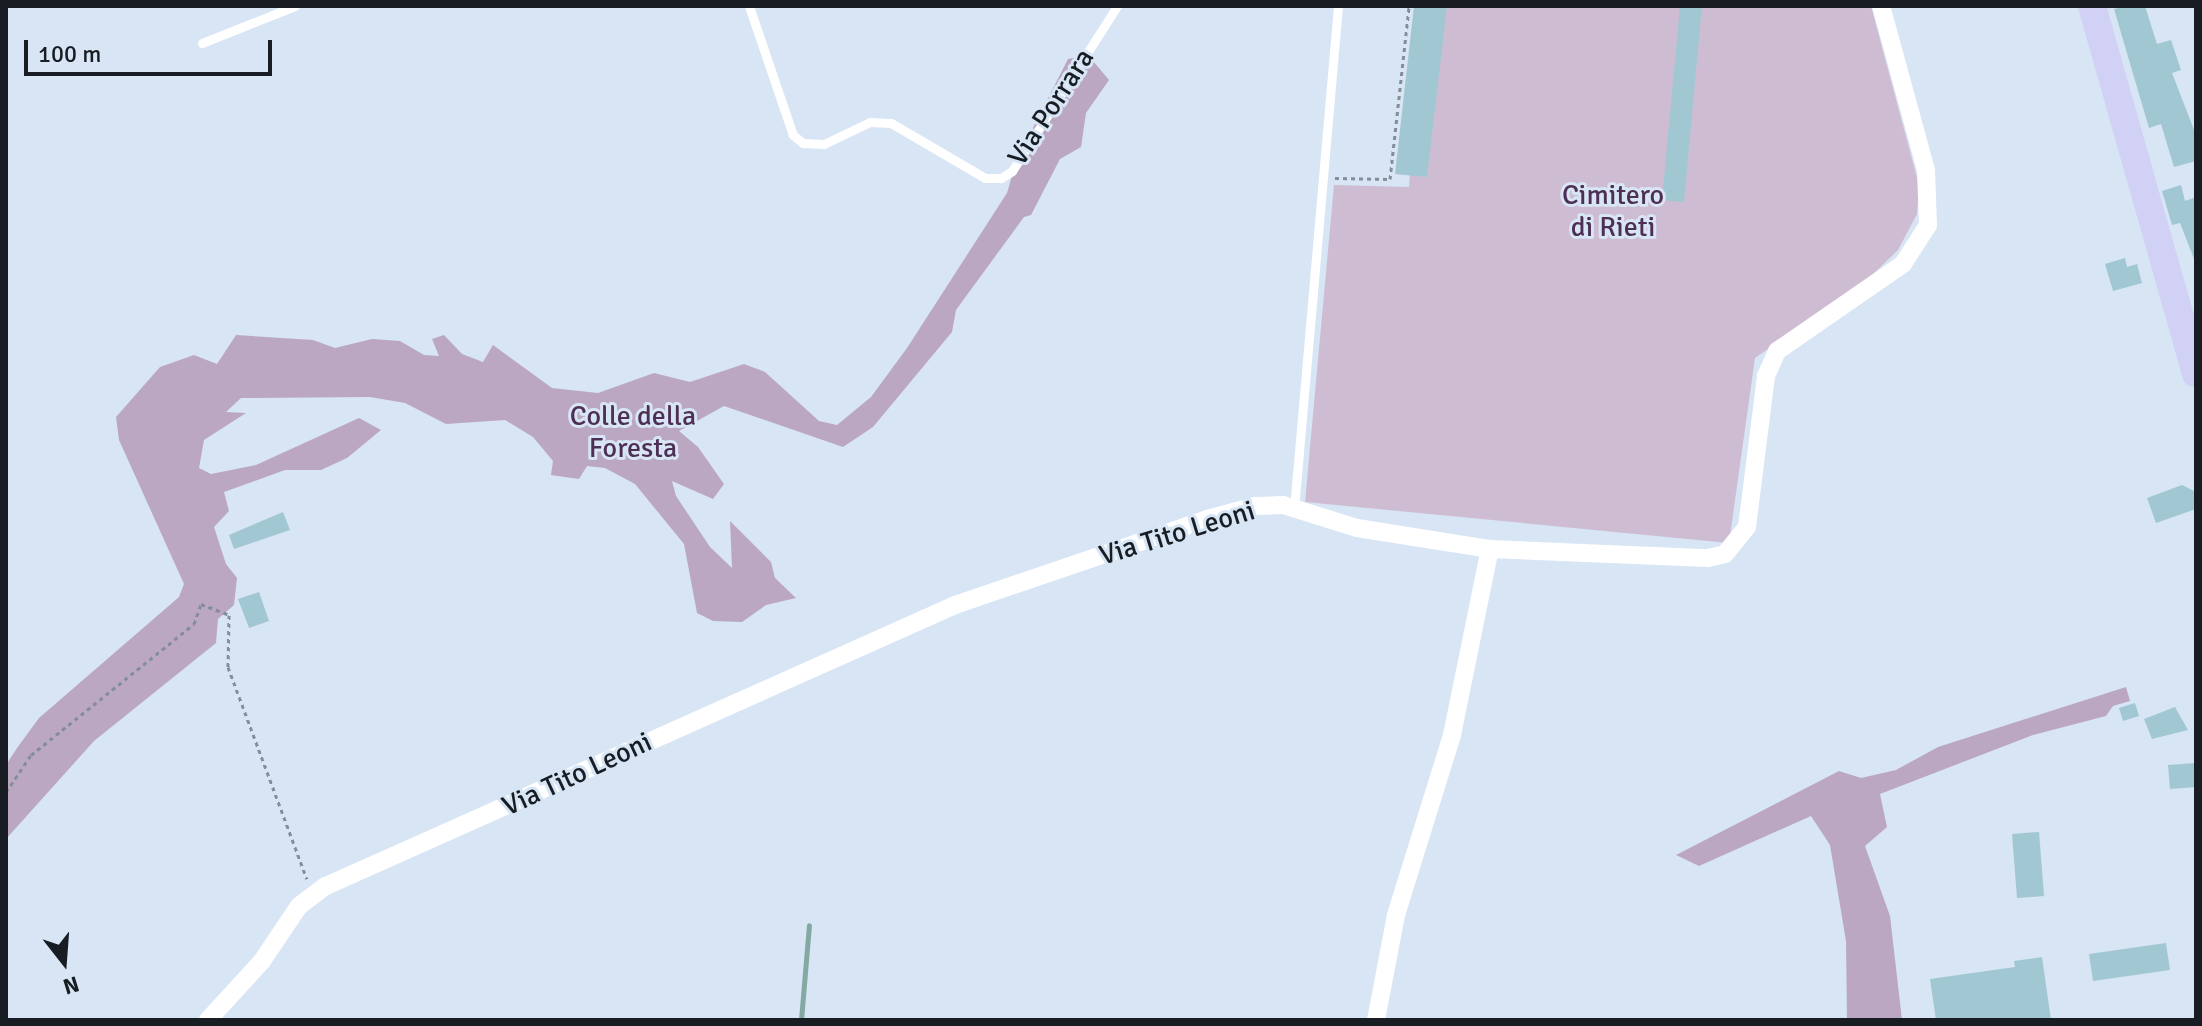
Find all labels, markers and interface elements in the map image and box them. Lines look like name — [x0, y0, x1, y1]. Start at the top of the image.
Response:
scale bar — [28, 24, 276, 74]
text: 100 m — [38, 39, 101, 69]
street label: Via Porrara — [1001, 42, 1101, 172]
park label: Cimitero di Rieti — [1562, 178, 1664, 244]
park label: Colle della Foresta — [570, 399, 696, 465]
street label: Via Tito Leoni — [1095, 493, 1259, 573]
street label: Via Tito Leoni — [497, 725, 657, 823]
north arrow — [24, 922, 104, 1002]
text: N — [60, 970, 82, 1001]

